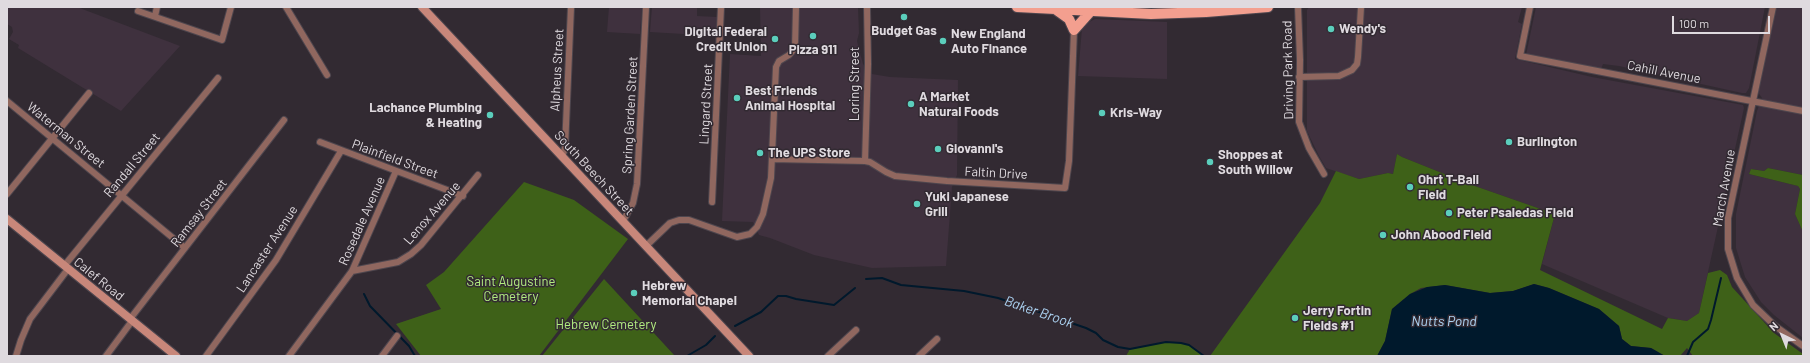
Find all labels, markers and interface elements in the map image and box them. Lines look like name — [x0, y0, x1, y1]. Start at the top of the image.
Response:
scale bar — [1674, 8, 1772, 34]
marker: Budget Gas — [899, 12, 909, 22]
text: 100 m — [1679, 16, 1709, 30]
street label: Driving Park Road — [1279, 20, 1297, 120]
place label: Wendy's — [1339, 21, 1386, 37]
place label: Budget Gas — [871, 23, 937, 39]
place label: Digital Federal Credit Union — [685, 24, 767, 55]
marker: Wendy's — [1326, 24, 1336, 34]
place label: New England Auto Finance — [951, 26, 1027, 57]
street label: Alpheus Street — [547, 28, 567, 112]
marker: Pizza 911 — [808, 31, 818, 41]
marker: Digital Federal Credit Union — [770, 34, 780, 44]
marker: New England Auto Finance — [938, 36, 948, 46]
place label: Pizza 911 — [789, 42, 837, 58]
street label: Loring Street — [847, 47, 863, 121]
street label: Spring Garden Street — [619, 56, 641, 174]
street label: Cahill Avenue — [1626, 57, 1702, 87]
street label: Lingard Street — [696, 63, 716, 145]
place label: Best Friends Animal Hospital — [745, 83, 835, 114]
place label: A Market Natural Foods — [919, 89, 999, 120]
marker: Best Friends Animal Hospital — [732, 93, 742, 103]
street label: Waterman Street — [24, 99, 108, 171]
marker: A Market Natural Foods — [906, 99, 916, 109]
place label: Lachance Plumbing & Heating — [369, 100, 482, 131]
place label: Kris-Way — [1110, 105, 1162, 121]
marker: Kris-Way — [1097, 108, 1107, 118]
marker: Lachance Plumbing & Heating — [485, 110, 495, 120]
street label: South Beech Street — [551, 128, 637, 218]
street label: Randall Street — [101, 130, 163, 200]
place label: Burlington — [1517, 134, 1577, 150]
street label: Plainfield Street — [350, 136, 440, 182]
marker: Burlington — [1504, 137, 1514, 147]
place label: Giovanni's — [946, 141, 1003, 157]
marker: Giovanni's — [933, 144, 943, 154]
place label: The UPS Store — [768, 145, 850, 161]
place label: Shoppes at South Willow — [1218, 147, 1293, 178]
marker: The UPS Store — [755, 148, 765, 158]
street label: March Avenue — [1710, 148, 1738, 228]
marker: Shoppes at South Willow — [1205, 157, 1215, 167]
street label: Faltin Drive — [964, 164, 1028, 182]
place label: Ohrt T-Ball Field — [1418, 172, 1479, 203]
street label: Rosedale Avenue — [335, 174, 389, 268]
street label: Ramsay Street — [168, 176, 230, 250]
street label: Lenox Avenue — [400, 178, 464, 248]
marker: Ohrt T-Ball Field — [1405, 182, 1415, 192]
place label: Yuki Japanese Grill — [925, 189, 1009, 220]
marker: Yuki Japanese Grill — [912, 199, 922, 209]
street label: Lancaster Avenue — [233, 203, 301, 295]
place label: Peter Psaledas Field — [1457, 205, 1574, 221]
marker: Peter Psaledas Field — [1444, 208, 1454, 218]
place label: John Abood Field — [1391, 227, 1491, 243]
marker: John Abood Field — [1378, 230, 1388, 240]
street label: Calef Road — [71, 254, 127, 304]
park label: Saint Augustine Cemetery — [467, 274, 555, 305]
place label: Hebrew Memorial Chapel — [642, 278, 737, 309]
marker: Hebrew Memorial Chapel — [629, 288, 639, 298]
water label: Baker Brook — [1002, 292, 1076, 332]
place label: Jerry Fortin Fields #1 — [1303, 303, 1371, 334]
marker: Jerry Fortin Fields #1 — [1290, 313, 1300, 323]
water label: Nutts Pond — [1411, 313, 1477, 329]
north arrow — [1762, 315, 1802, 355]
park label: Hebrew Cemetery — [556, 317, 656, 333]
text: N — [1766, 319, 1781, 333]

